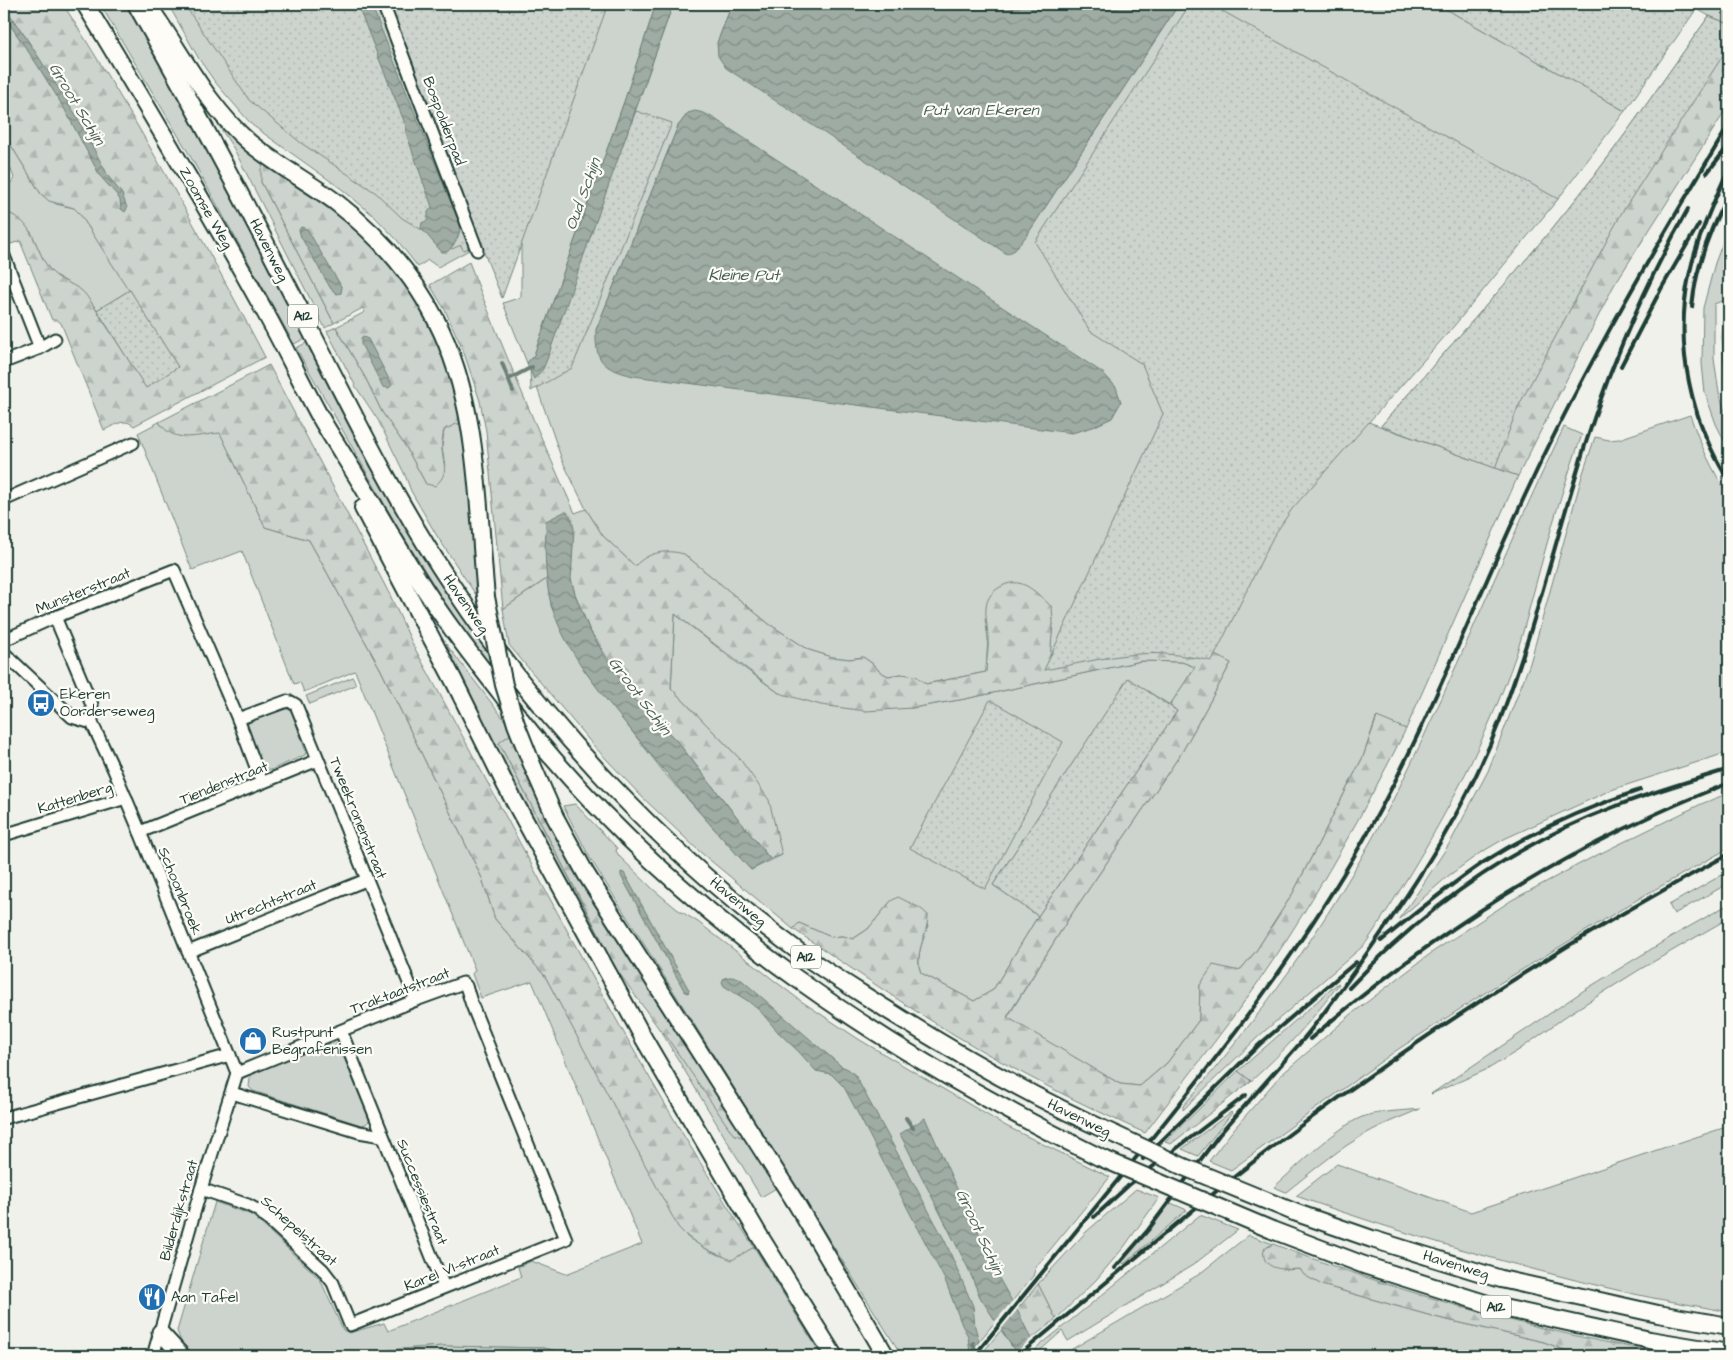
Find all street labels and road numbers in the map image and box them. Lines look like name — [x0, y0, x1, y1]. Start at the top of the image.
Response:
street label: Bospolderpad — [417, 74, 471, 169]
street label: Zoomse Weg — [173, 163, 238, 254]
street label: Havenweg — [243, 215, 294, 286]
road number: A12 — [288, 304, 318, 328]
street label: Munsterstraat — [32, 562, 134, 620]
street label: Havenweg — [437, 570, 494, 639]
street label: Tweekronenstraat — [324, 754, 392, 882]
street label: Tiendenstraat — [177, 756, 271, 810]
street label: Kattenberg — [35, 777, 115, 820]
street label: Schoonbroek — [153, 844, 207, 938]
street label: Havenweg — [705, 872, 771, 933]
street label: Utrechtstraat — [222, 874, 320, 930]
road number: A12 — [791, 946, 821, 969]
street label: Traktaatstraat — [347, 962, 453, 1020]
street label: Havenweg — [1043, 1094, 1114, 1143]
street label: Successiestraat — [391, 1136, 453, 1248]
street label: Bilderdijkstraat — [155, 1157, 203, 1263]
street label: Schepelstraat — [256, 1191, 342, 1271]
street label: Karel VI-straat — [401, 1239, 503, 1297]
street label: Havenweg — [1420, 1245, 1492, 1286]
road number: A12 — [1481, 1295, 1511, 1318]

